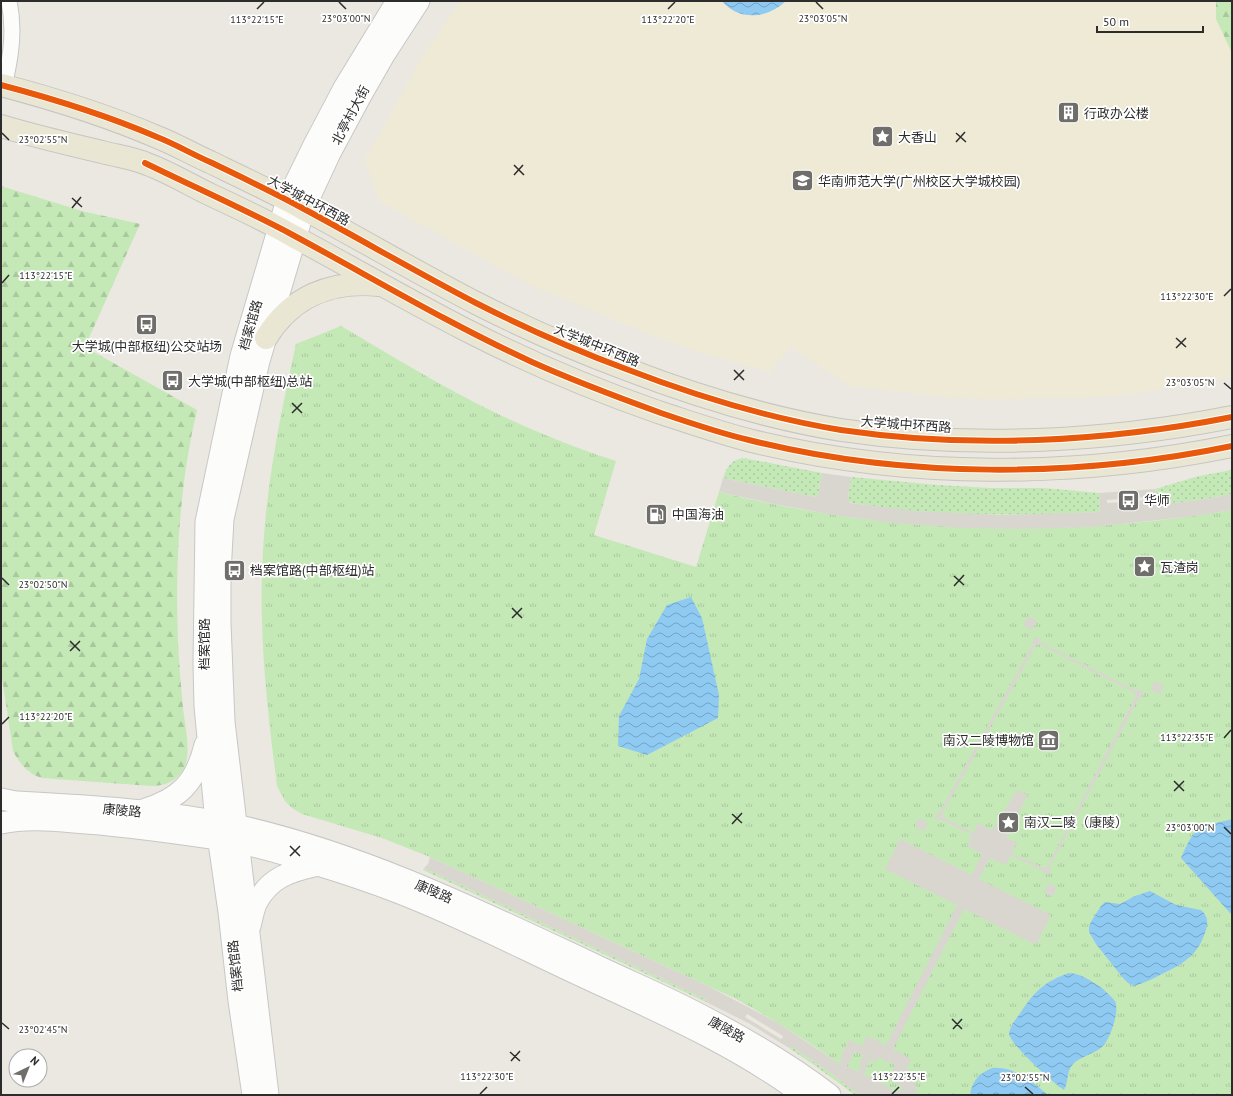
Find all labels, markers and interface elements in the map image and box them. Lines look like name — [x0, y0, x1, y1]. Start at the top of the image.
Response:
scale bar — [1097, 8, 1203, 34]
text: 23°03'00"N — [321, 12, 371, 25]
text: 23°03'05"N — [798, 12, 848, 25]
text: 113°22'15"E — [230, 13, 284, 26]
text: 113°22'20"E — [641, 13, 695, 26]
text: 50 m — [1103, 14, 1129, 29]
street label: 北亭村大街 — [328, 83, 373, 148]
building icon: 行政办公楼 — [1056, 100, 1082, 126]
place label: 行政办公楼 — [1084, 105, 1149, 122]
place icon: 大香山 — [870, 124, 896, 150]
place label: 大香山 — [898, 129, 937, 146]
text: 23°02'55"N — [18, 133, 68, 146]
school or university icon: 华南师范大学(广州校区大学城校园) — [789, 168, 815, 194]
street label: 大学城中环西路 — [265, 172, 353, 229]
place label: 华南师范大学(广州校区大学城校园) — [818, 173, 1020, 190]
text: 113°22'15"E — [19, 269, 73, 282]
text: 113°22'30"E — [1160, 290, 1214, 303]
street label: 档案馆路 — [235, 298, 266, 352]
bus stop icon: 大学城(中部枢纽)公交站场 — [134, 311, 160, 337]
street label: 大学城中环西路 — [551, 321, 642, 370]
place label: 大学城(中部枢纽)公交站场 — [72, 338, 222, 355]
bus stop icon: 大学城(中部枢纽)总站 — [160, 368, 186, 394]
place label: 大学城(中部枢纽)总站 — [188, 373, 312, 390]
text: 23°03'05"N — [1165, 376, 1215, 389]
street label: 大学城中环西路 — [860, 413, 952, 436]
bus stop icon: 华师 — [1115, 487, 1141, 513]
place label: 华师 — [1144, 492, 1170, 509]
fuel station icon: 中国海油 — [643, 501, 669, 527]
place label: 中国海油 — [672, 506, 724, 523]
place icon: 瓦渣岗 — [1132, 554, 1158, 580]
bus stop icon: 档案馆路(中部枢纽)站 — [222, 557, 248, 583]
place label: 瓦渣岗 — [1160, 559, 1199, 576]
place label: 档案馆路(中部枢纽)站 — [250, 562, 374, 579]
text: 23°02'50"N — [18, 578, 68, 591]
street label: 档案馆路 — [196, 618, 213, 670]
text: 113°22'20"E — [19, 710, 73, 723]
museum icon: 南汉二陵博物馆 — [1036, 727, 1062, 753]
text: 113°22'35"E — [1160, 731, 1214, 744]
place label: 南汉二陵博物馆 — [943, 732, 1034, 749]
street label: 康陵路 — [102, 800, 142, 821]
place icon: 南汉二陵（康陵） — [995, 809, 1021, 835]
place label: 南汉二陵（康陵） — [1024, 814, 1128, 831]
text: 23°03'00"N — [1165, 821, 1215, 834]
street label: 康陵路 — [413, 876, 455, 907]
street label: 档案馆路 — [224, 939, 247, 993]
street label: 康陵路 — [706, 1013, 748, 1046]
text: 23°02'45"N — [18, 1023, 68, 1036]
north arrow — [8, 1048, 48, 1088]
text: N — [27, 1053, 42, 1068]
text: 113°22'30"E — [460, 1070, 514, 1083]
text: 113°22'35"E — [872, 1070, 926, 1083]
text: 23°02'55"N — [1000, 1071, 1050, 1084]

